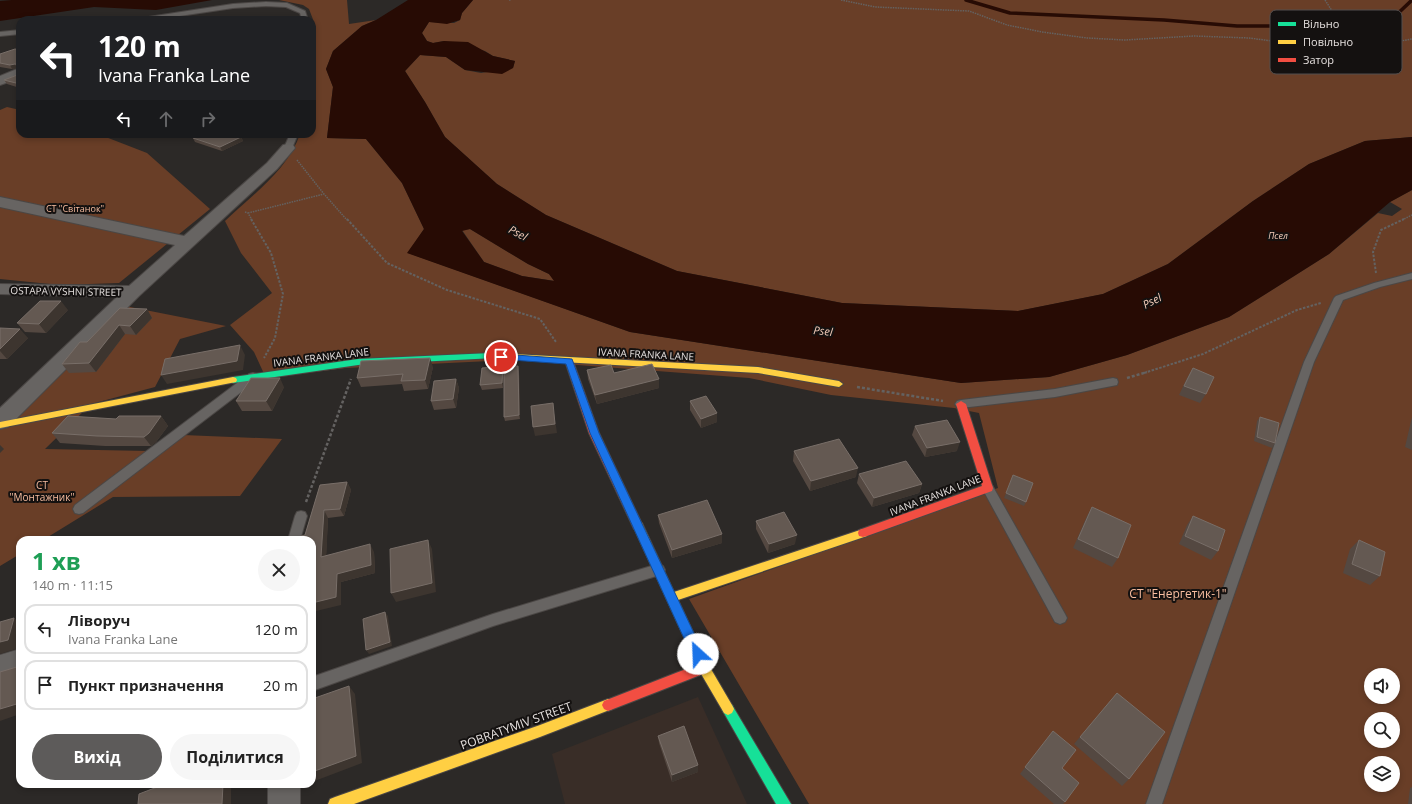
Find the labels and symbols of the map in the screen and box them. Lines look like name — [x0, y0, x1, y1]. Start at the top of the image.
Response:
legend — [1270, 10, 1402, 74]
text: Вільно — [1303, 16, 1340, 31]
text: Повільно — [1303, 34, 1353, 49]
text: Затор — [1303, 52, 1334, 67]
park label: СТ "Світанок" — [46, 202, 104, 215]
water label: Psel — [506, 221, 530, 244]
water label: Псел — [1268, 229, 1288, 242]
street label: OSTAPA VYSHNI STREET — [10, 283, 122, 299]
water label: Psel — [1140, 289, 1164, 312]
water label: Psel — [813, 322, 834, 339]
pin — [484, 340, 518, 374]
street label: IVANA FRANKA LANE — [272, 344, 370, 370]
street label: IVANA FRANKA LANE — [598, 344, 694, 364]
street label: IVANA FRANKA LANE — [887, 471, 983, 519]
park label: СТ "Монтажник" — [10, 478, 74, 504]
park label: СТ "Енергетик-1" — [1129, 585, 1227, 602]
position arrow — [677, 633, 719, 675]
street label: POBRATYMIV STREET — [458, 697, 574, 754]

